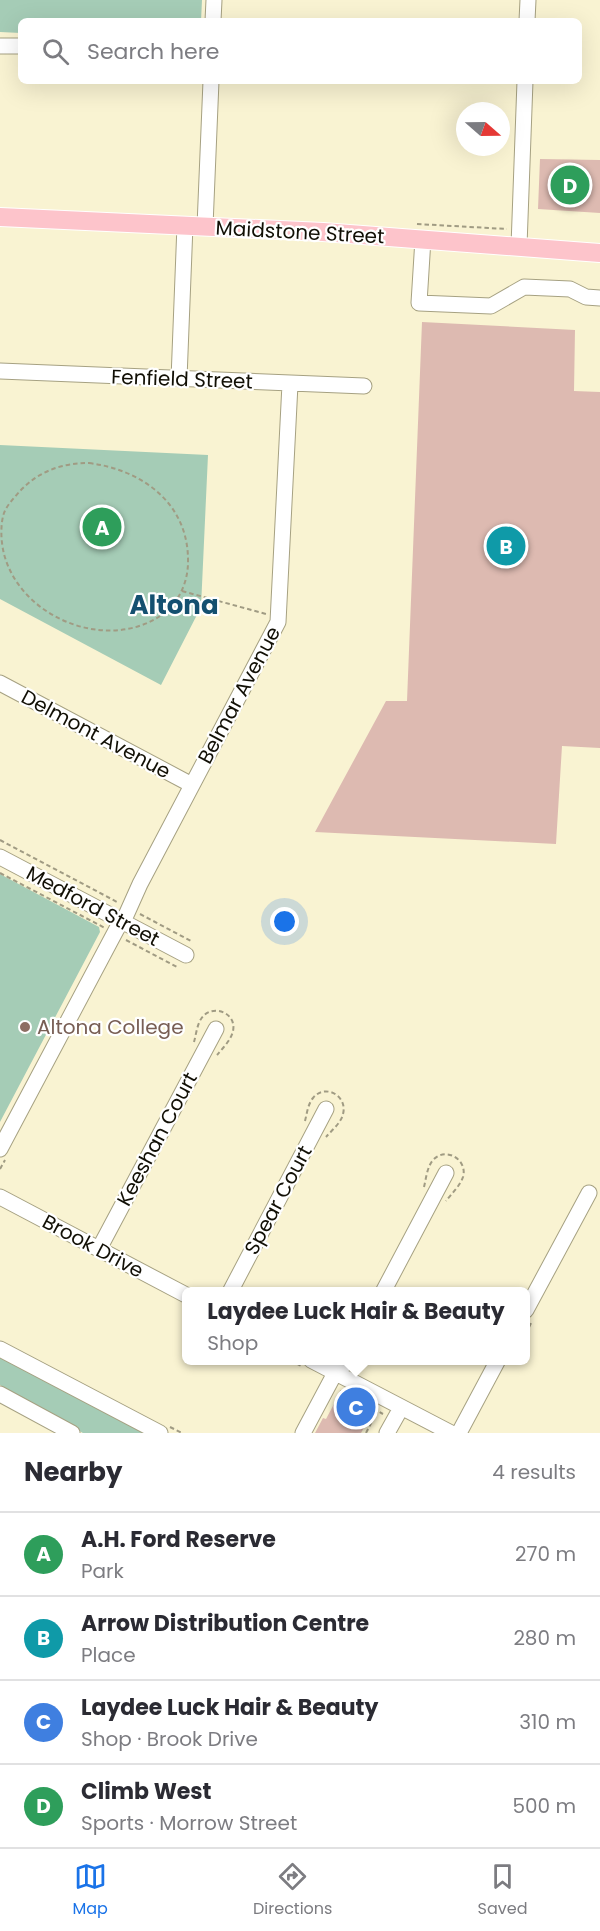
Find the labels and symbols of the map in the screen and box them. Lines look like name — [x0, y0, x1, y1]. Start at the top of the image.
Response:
north arrow — [456, 102, 510, 156]
pin: D — [550, 162, 590, 207]
street label: Maidstone Street — [215, 214, 385, 250]
street label: Fenfield Street — [111, 363, 253, 395]
pin: A — [82, 504, 122, 550]
pin: B — [486, 524, 526, 568]
district label: Altona — [129, 587, 219, 623]
street label: Belmar Avenue — [191, 621, 287, 769]
street label: Delmont Avenue — [16, 683, 176, 785]
street label: Medford Street — [21, 859, 165, 953]
your location — [270, 907, 299, 936]
place label: Altona College — [37, 1013, 184, 1041]
marker: Altona College — [18, 1020, 32, 1034]
street label: Keeshan Court — [110, 1067, 204, 1211]
street label: Spear Court — [238, 1141, 318, 1259]
street label: Brook Drive — [37, 1208, 149, 1284]
pin: C — [336, 1384, 376, 1430]

